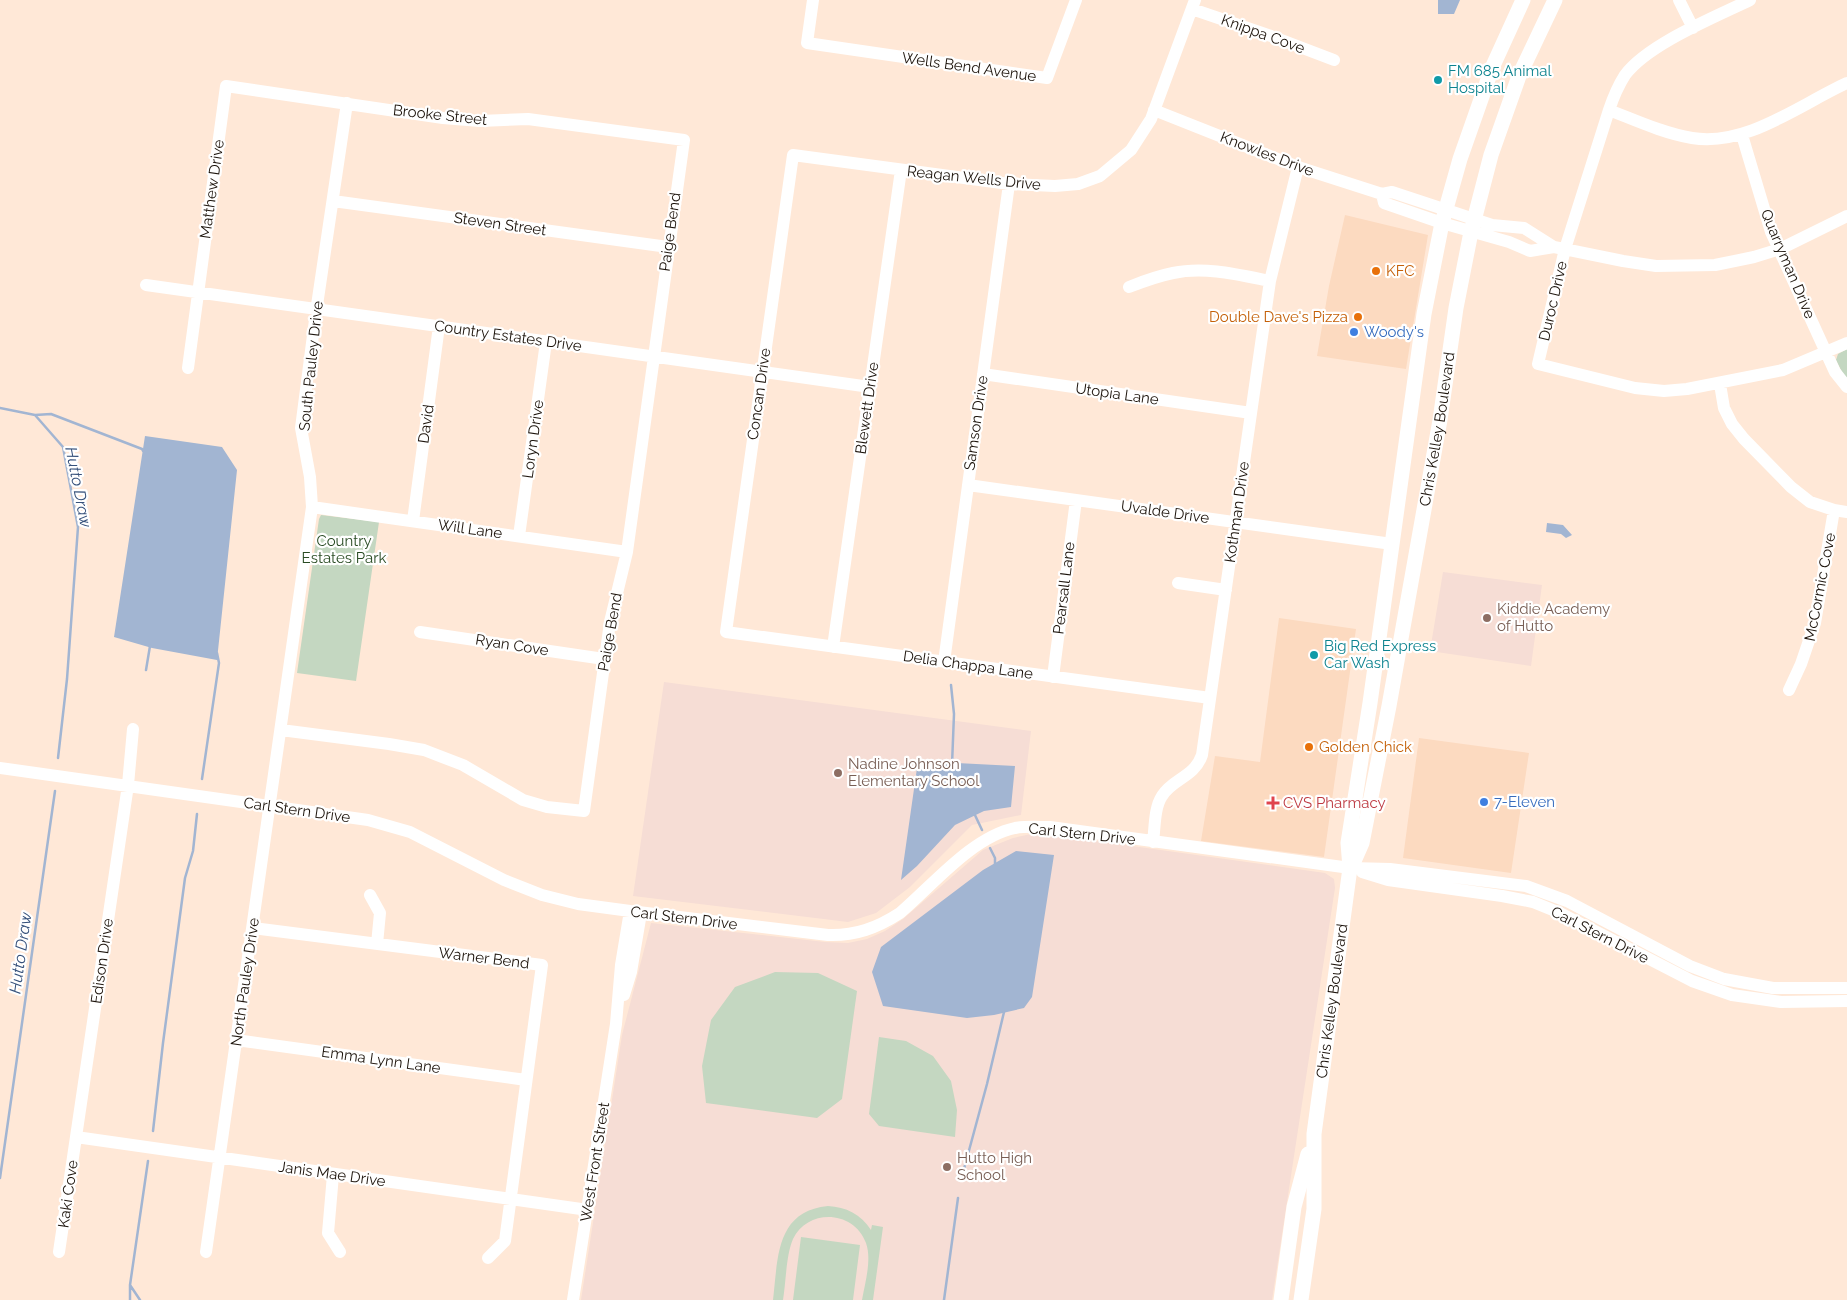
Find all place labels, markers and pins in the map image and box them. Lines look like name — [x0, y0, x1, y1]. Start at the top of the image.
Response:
place label: FM 685 Animal Hospital — [1448, 62, 1552, 97]
marker: FM 685 Animal Hospital — [1432, 74, 1444, 86]
place label: KFC — [1386, 262, 1415, 280]
marker: KFC — [1370, 265, 1382, 277]
place label: Double Dave's Pizza — [1209, 308, 1348, 326]
marker: Double Dave's Pizza — [1352, 311, 1364, 323]
place label: Woody's — [1364, 323, 1424, 341]
marker: Woody's — [1348, 326, 1360, 338]
place label: Kiddie Academy of Hutto — [1497, 600, 1610, 635]
marker: Kiddie Academy of Hutto — [1481, 612, 1493, 624]
place label: Big Red Express Car Wash — [1324, 637, 1436, 672]
marker: Big Red Express Car Wash — [1308, 649, 1320, 661]
place label: Golden Chick — [1319, 738, 1412, 756]
marker: Golden Chick — [1303, 741, 1315, 753]
place label: Nadine Johnson Elementary School — [848, 755, 980, 790]
marker: Nadine Johnson Elementary School — [832, 767, 844, 779]
place label: 7-Eleven — [1494, 793, 1555, 811]
place label: CVS Pharmacy — [1283, 794, 1386, 812]
marker: 7-Eleven — [1478, 796, 1490, 808]
marker: CVS Pharmacy — [1267, 797, 1279, 809]
place label: Hutto High School — [957, 1149, 1032, 1184]
marker: Hutto High School — [941, 1161, 953, 1173]

